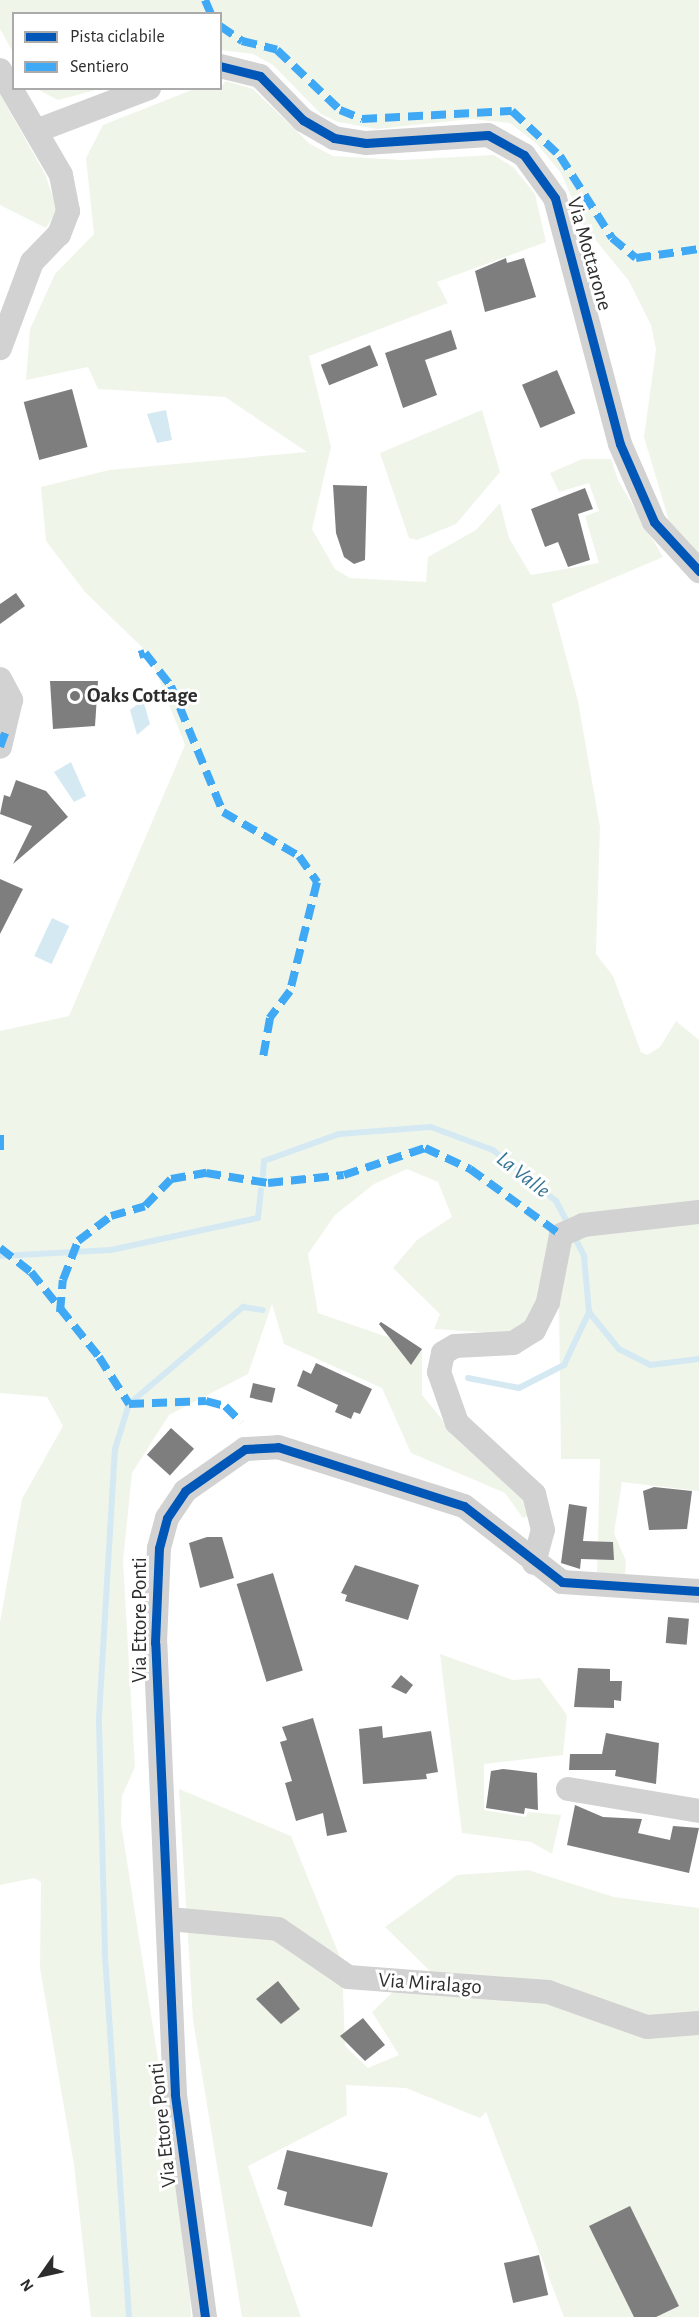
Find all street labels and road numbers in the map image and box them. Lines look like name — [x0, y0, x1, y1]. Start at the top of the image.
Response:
street label: Via Mottarone — [561, 194, 617, 314]
street label: Via Ettore Ponti — [127, 1557, 153, 1683]
street label: Via Miralago — [378, 1968, 482, 2000]
street label: Via Ettore Ponti — [144, 2061, 182, 2189]

